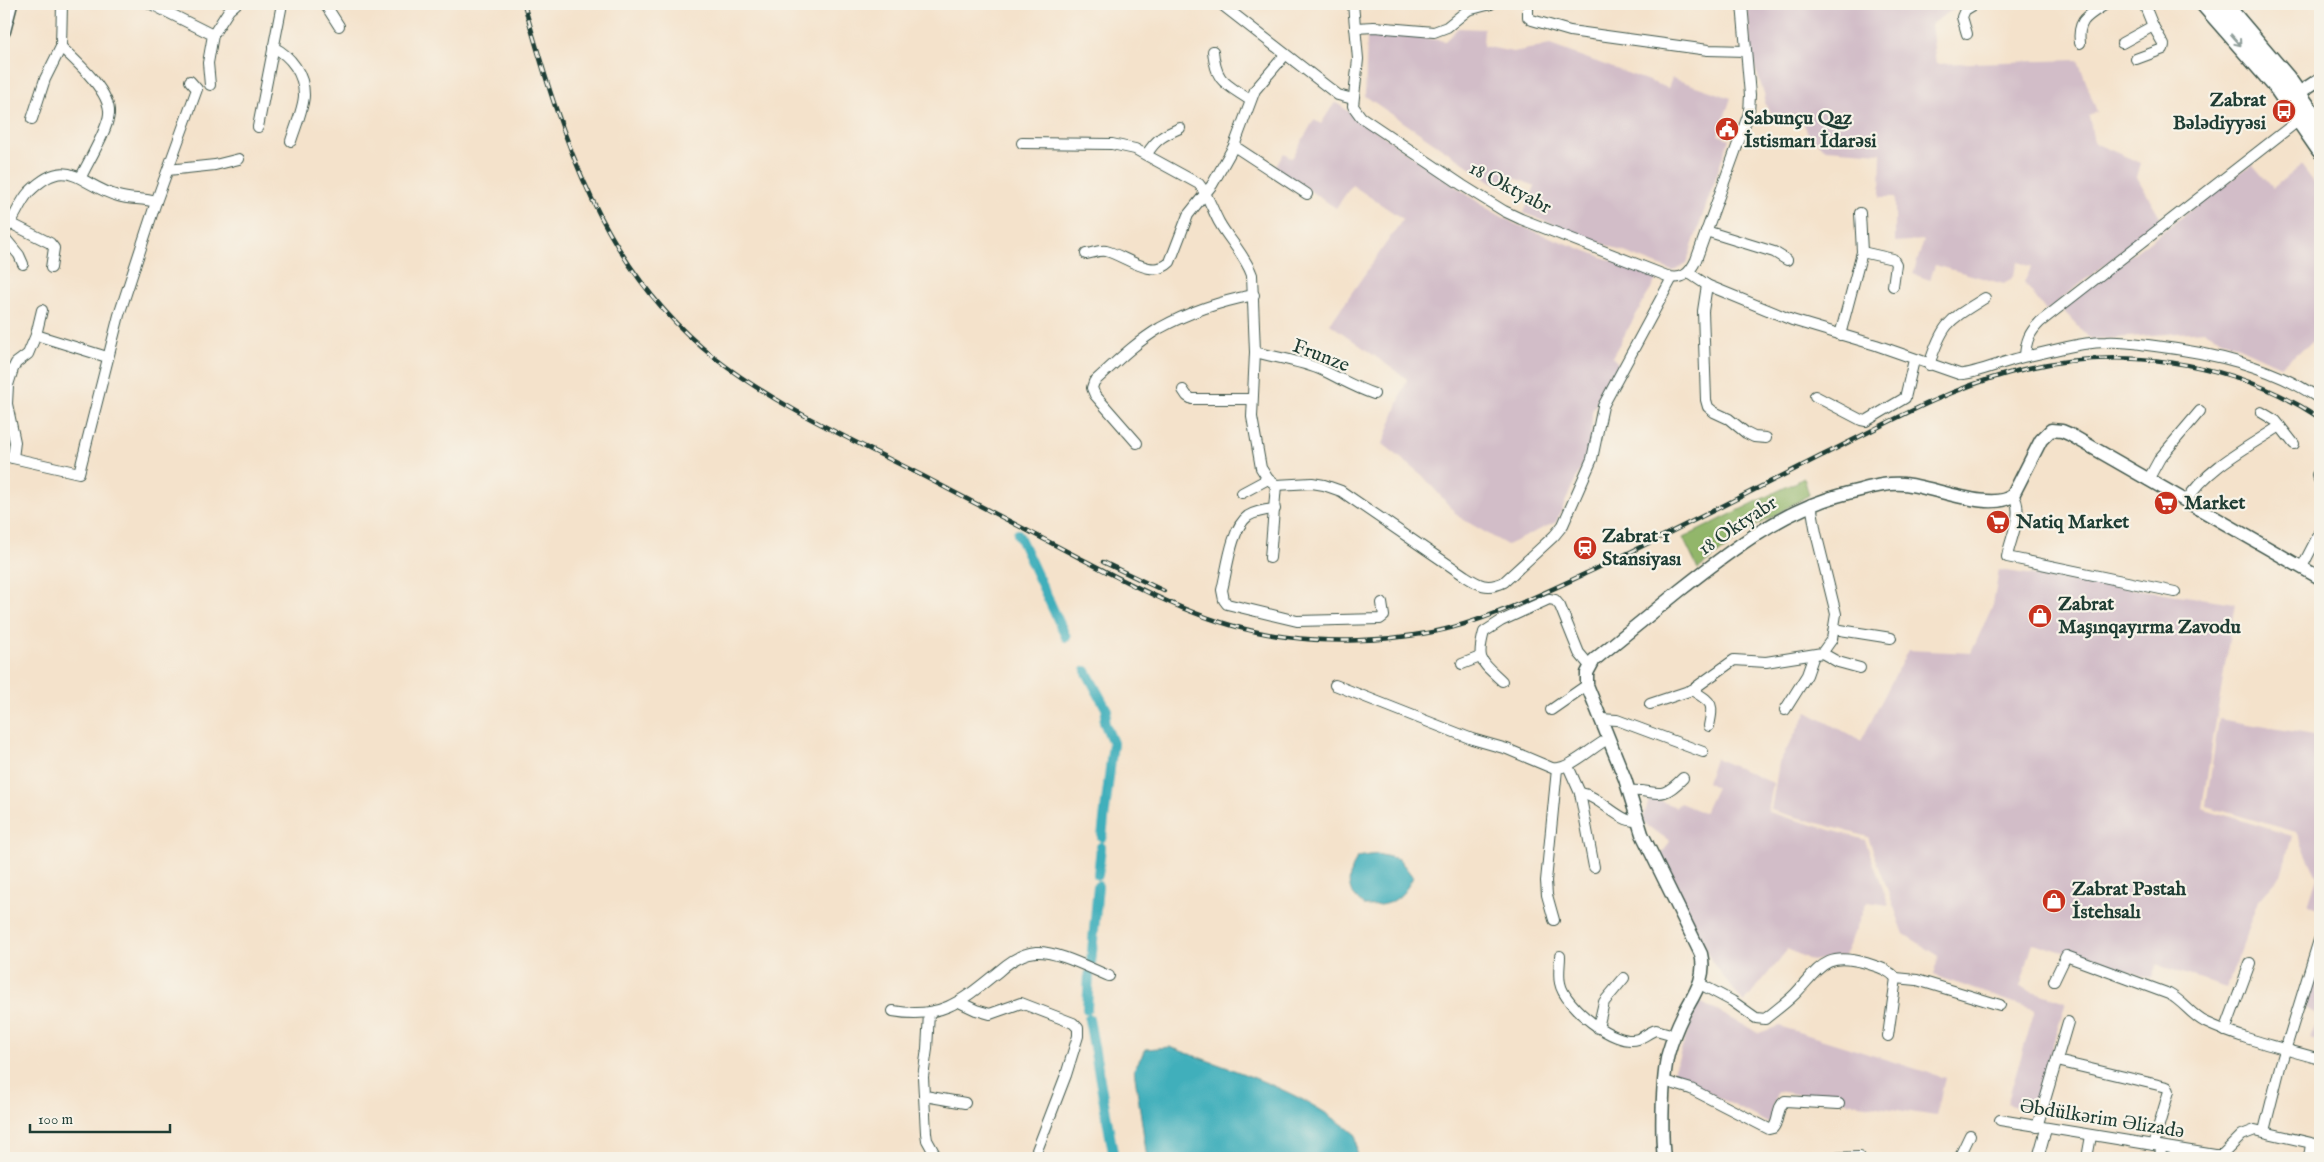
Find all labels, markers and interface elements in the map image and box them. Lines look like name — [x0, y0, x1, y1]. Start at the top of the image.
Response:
one-way arrow — [2231, 34, 2242, 47]
place label: Zabrat Bәlәdiyyәsi — [2173, 88, 2267, 136]
bus stop icon: Zabrat Bәlәdiyyәsi — [2271, 98, 2297, 124]
place label: Sabunçu Qaz İstismarı İdarəsi — [1744, 106, 1877, 154]
public building icon: Sabunçu Qaz İstismarı İdarəsi — [1714, 116, 1740, 142]
street label: 18 Oktyabr — [1464, 156, 1556, 220]
street label: Frunze — [1289, 334, 1353, 378]
street label: 18 Oktyabr — [1694, 490, 1783, 562]
supermarket icon: Market — [2153, 490, 2179, 516]
place label: Market — [2184, 491, 2245, 516]
supermarket icon: Natiq Market — [1985, 509, 2011, 535]
place label: Natiq Market — [2015, 510, 2129, 535]
place label: Zabrat 1 Stansiyası — [1602, 524, 1682, 572]
station icon: Zabrat 1 Stansiyası — [1572, 535, 1598, 561]
place label: Zabrat Maşınqayırma Zavodu — [2058, 592, 2241, 640]
shop icon: Zabrat Maşınqayırma Zavodu — [2027, 603, 2053, 629]
place label: Zabrat Pəstah İstehsalı — [2072, 877, 2186, 925]
shop icon: Zabrat Pəstah İstehsalı — [2041, 888, 2067, 914]
street label: Əbdülkərim Əlizadə — [2018, 1094, 2186, 1144]
scale bar — [30, 1102, 170, 1134]
text: 100 m — [38, 1110, 74, 1129]

